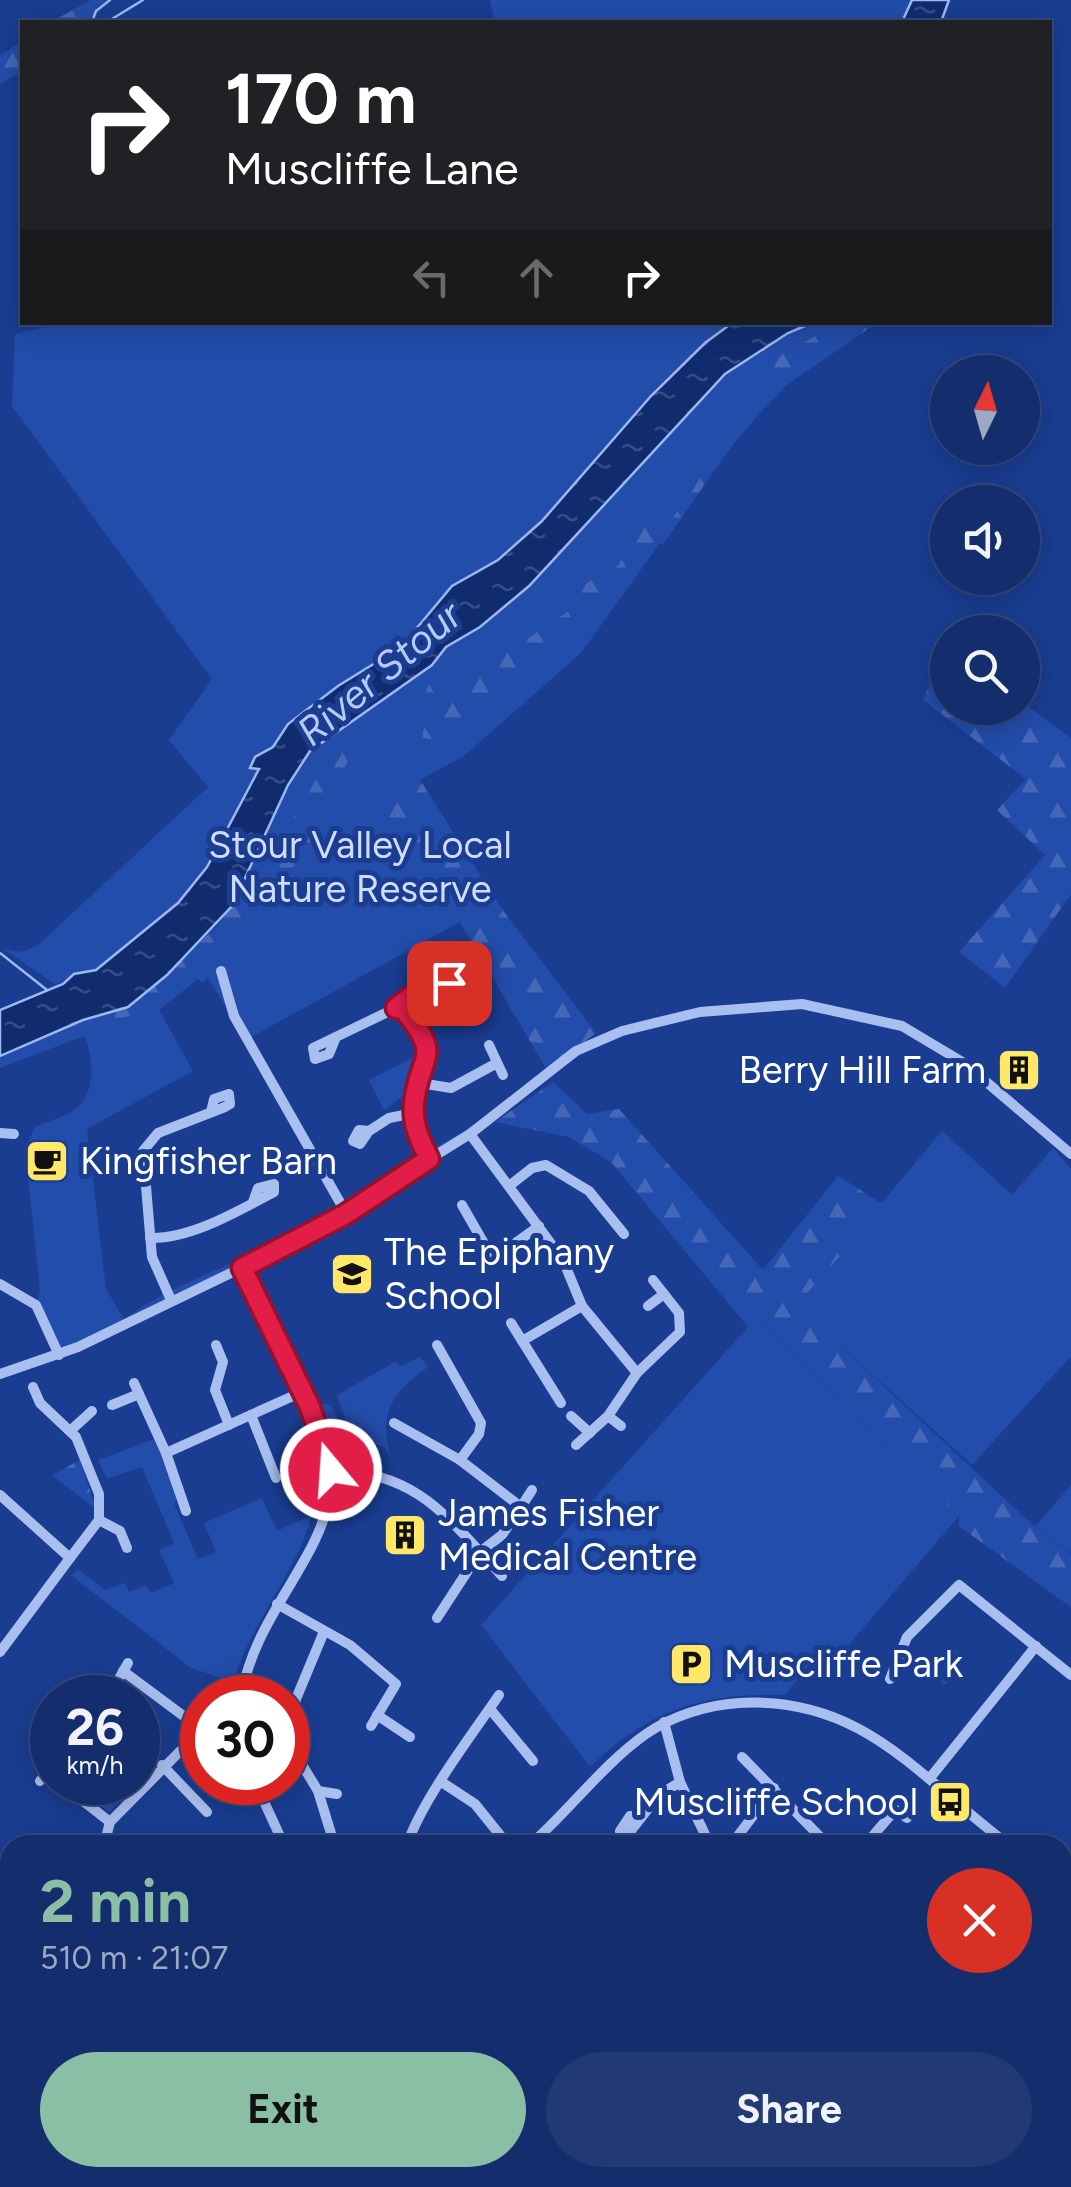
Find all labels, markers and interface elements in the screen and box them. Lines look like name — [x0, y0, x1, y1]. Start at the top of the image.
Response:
text: 170 m — [225, 56, 417, 141]
icon: right — [60, 60, 190, 190]
text: Muscliffe Lane — [225, 141, 519, 195]
icon: left — [404, 250, 459, 305]
icon: ahead — [509, 250, 564, 305]
icon: right — [614, 250, 669, 305]
north arrow — [930, 355, 1040, 465]
map controls — [930, 355, 1040, 725]
button: sound — [930, 485, 1040, 595]
water label: River Stour — [287, 590, 472, 755]
button: search — [930, 615, 1040, 725]
park label: Stour Valley Local Nature Reserve — [208, 822, 512, 912]
pin — [407, 941, 492, 1026]
icon: arrive — [422, 956, 477, 1011]
place label: Berry Hill Farm — [739, 1047, 986, 1093]
building icon: Berry Hill Farm — [996, 1047, 1042, 1093]
cafe icon: Kingfisher Barn — [24, 1138, 70, 1184]
place label: Kingfisher Barn — [80, 1138, 337, 1184]
place label: The Epiphany School — [384, 1229, 614, 1319]
school or university icon: The Epiphany School — [329, 1251, 375, 1297]
position arrow — [279, 1418, 383, 1522]
place label: James Fisher Medical Centre — [438, 1490, 697, 1580]
building icon: James Fisher Medical Centre — [382, 1512, 428, 1558]
parking icon: Muscliffe Park — [668, 1641, 714, 1687]
place label: Muscliffe Park — [724, 1641, 964, 1687]
speed limit sign: 30 — [180, 1675, 310, 1805]
text: 26 — [66, 1697, 124, 1758]
text: km/h — [66, 1750, 124, 1780]
place label: Muscliffe School — [634, 1779, 918, 1825]
bus stop icon: Muscliffe School — [927, 1779, 973, 1825]
text: 2 min — [40, 1865, 191, 1937]
button: close — [927, 1868, 1032, 1973]
text: 510 m · 21:07 — [40, 1939, 228, 1977]
button: Exit — [40, 2052, 526, 2167]
button: Share — [546, 2052, 1032, 2167]

